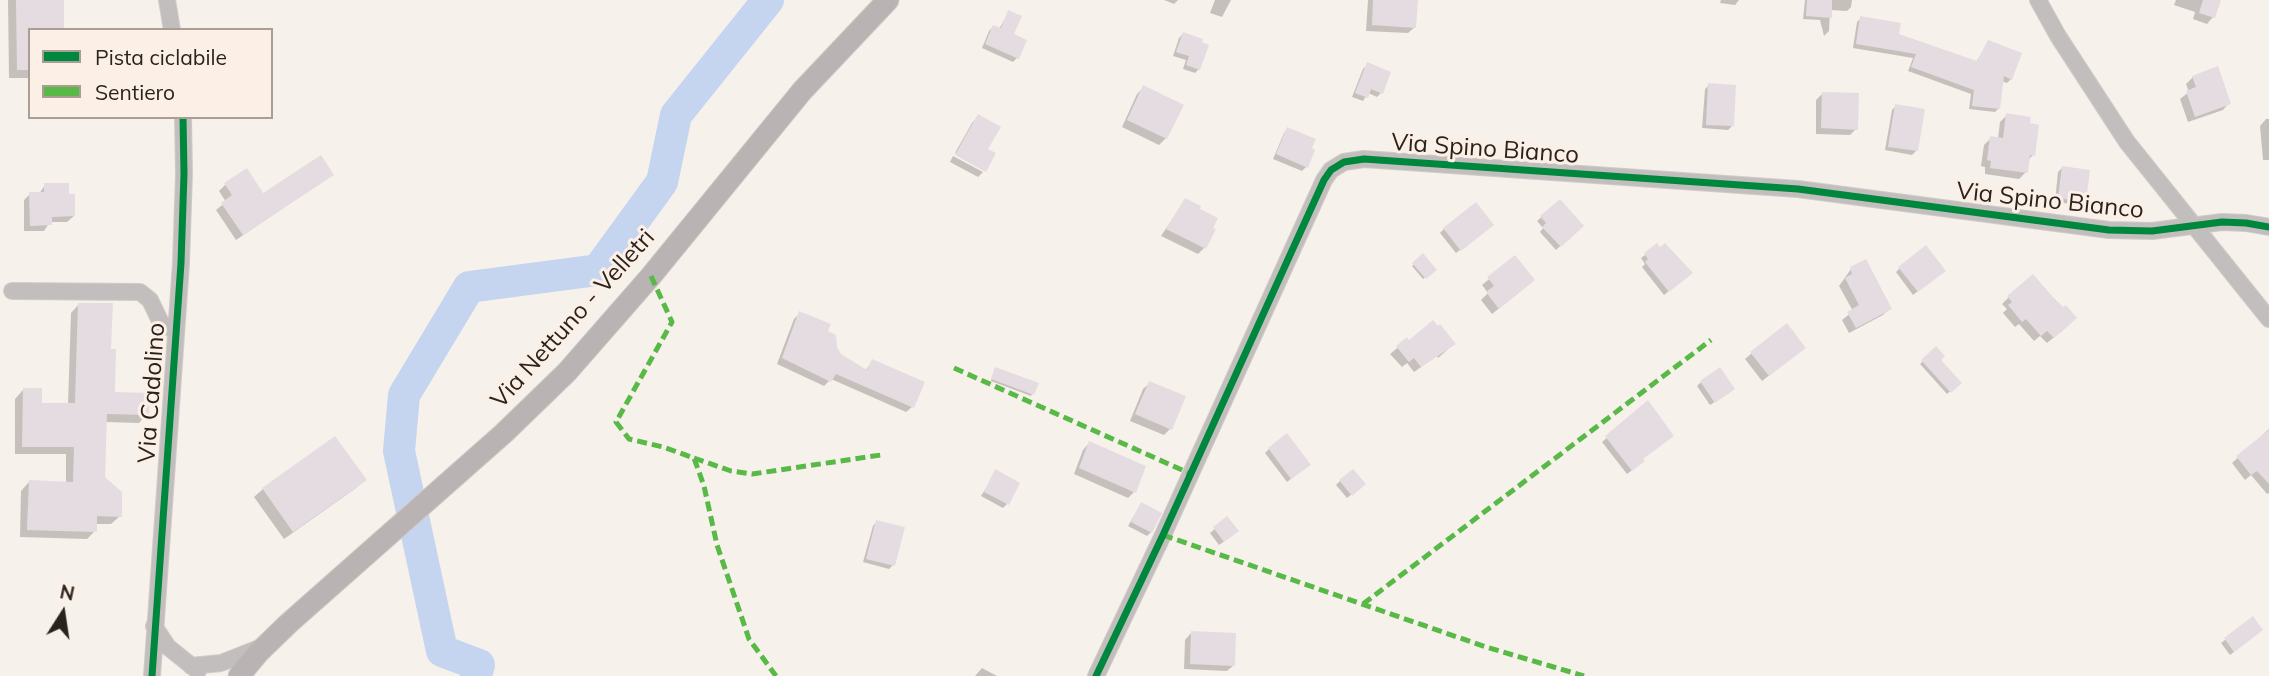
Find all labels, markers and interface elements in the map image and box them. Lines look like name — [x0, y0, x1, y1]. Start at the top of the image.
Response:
legend — [28, 28, 273, 119]
text: Pista ciclabile — [95, 44, 227, 70]
text: Sentiero — [95, 79, 175, 105]
street label: Via Spino Bianco — [1390, 128, 1580, 170]
street label: Via Spino Bianco — [1955, 177, 2145, 225]
street label: Via Nettuno - Velletri — [485, 224, 661, 414]
street label: Via Cadolino — [133, 322, 171, 464]
north arrow — [28, 578, 98, 648]
text: N — [58, 579, 77, 606]

